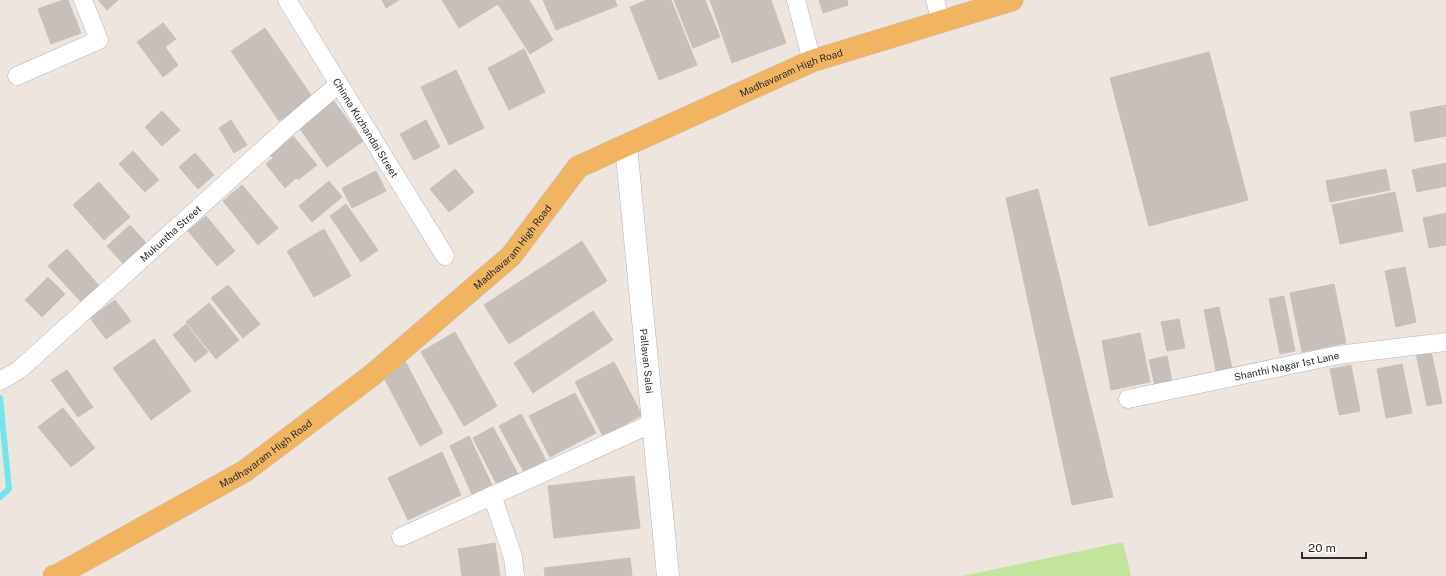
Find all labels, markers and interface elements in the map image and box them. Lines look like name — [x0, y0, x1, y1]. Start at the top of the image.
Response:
street label: Madhavaram High Road — [738, 46, 844, 99]
street label: Chinna Kuzhandai Street — [331, 76, 401, 180]
street label: Mukuntha Street — [137, 202, 204, 264]
street label: Madhavaram High Road — [471, 202, 554, 292]
street label: Pallavan Salai — [638, 328, 656, 394]
street label: Shanthi Nagar 1st Lane — [1233, 349, 1341, 383]
street label: Madhavaram High Road — [217, 417, 314, 490]
scale bar — [1302, 534, 1366, 560]
text: 20 m — [1308, 541, 1336, 555]

